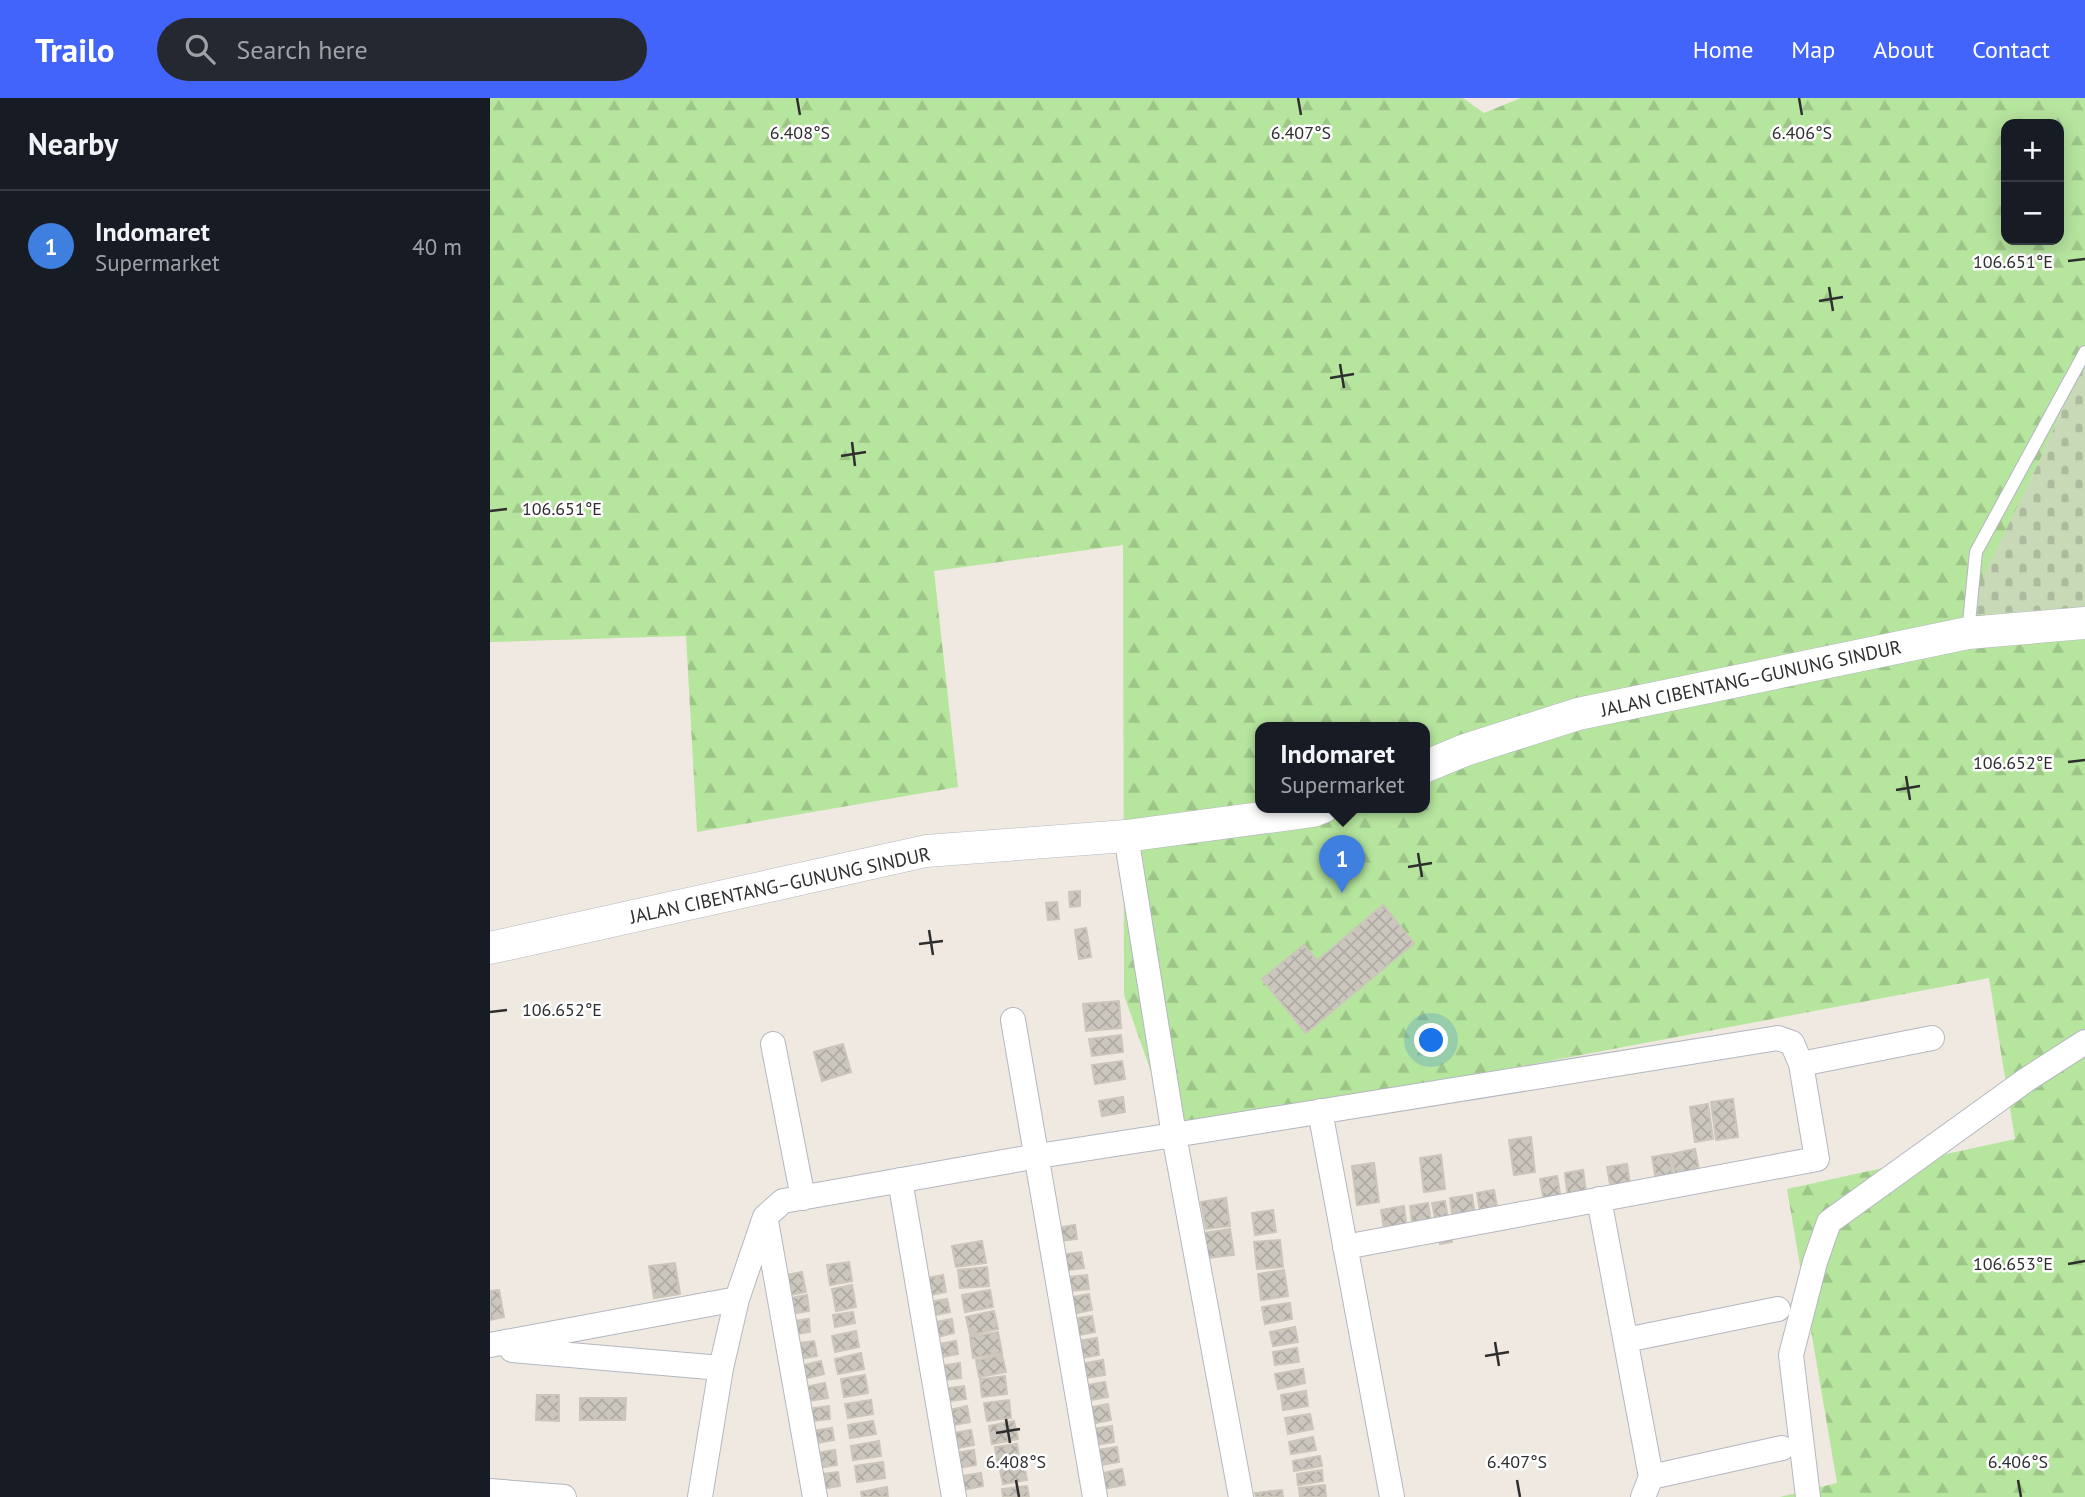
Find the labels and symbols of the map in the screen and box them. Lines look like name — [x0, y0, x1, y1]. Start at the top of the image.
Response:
text: 6.408°S — [770, 121, 830, 144]
text: 6.407°S — [1271, 121, 1331, 144]
text: 6.406°S — [1772, 121, 1832, 144]
text: 106.651°E — [1973, 250, 2053, 273]
text: 106.651°E — [522, 497, 602, 520]
street label: JALAN CIBENTANG–GUNUNG SINDUR — [1598, 634, 1903, 722]
text: 106.652°E — [1973, 751, 2053, 774]
pin: 1 — [1319, 835, 1365, 893]
street label: JALAN CIBENTANG–GUNUNG SINDUR — [627, 841, 932, 929]
text: 106.652°E — [522, 998, 602, 1021]
your location — [1414, 1023, 1448, 1057]
text: 106.653°E — [1973, 1252, 2053, 1275]
text: 6.408°S — [986, 1450, 1046, 1473]
text: 6.407°S — [1487, 1450, 1547, 1473]
text: 6.406°S — [1988, 1450, 2048, 1473]

